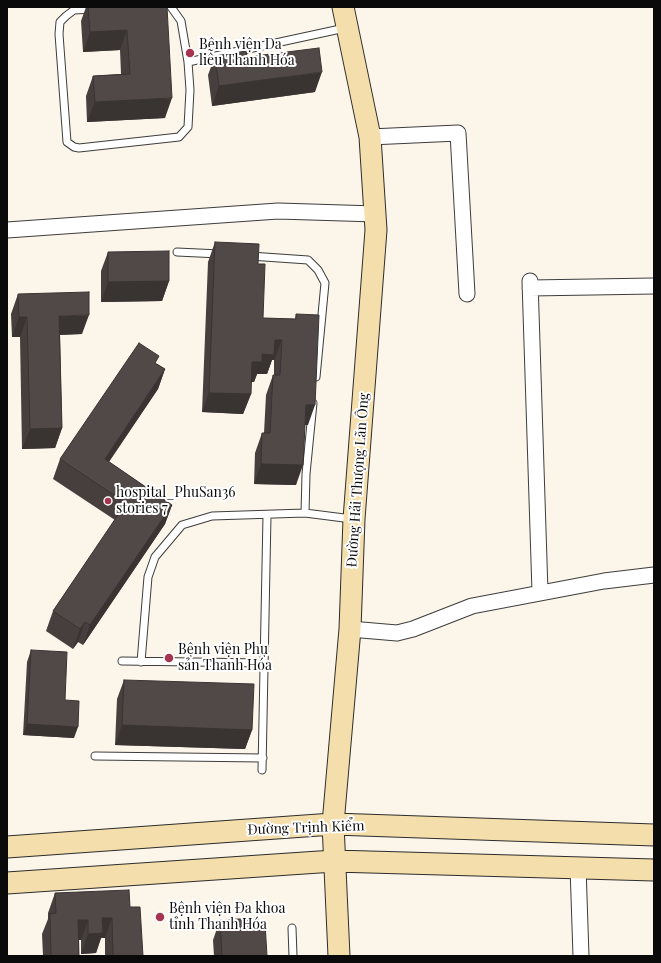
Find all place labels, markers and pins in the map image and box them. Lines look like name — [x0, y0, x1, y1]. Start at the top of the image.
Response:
place label: Bệnh viện Da liễu Thanh Hóa — [199, 37, 295, 70]
marker: Bệnh viện Da liễu Thanh Hóa — [184, 47, 196, 59]
place label: hospital_PhuSan36 stories 7 — [116, 485, 235, 518]
marker: hospital_PhuSan36 stories 7 — [103, 496, 113, 506]
place label: Bệnh viện Phụ sản Thanh Hóa — [178, 642, 272, 674]
marker: Bệnh viện Phụ sản Thanh Hóa — [163, 652, 175, 664]
place label: Bệnh viện Đa khoa tỉnh Thanh Hóa — [169, 901, 285, 934]
marker: Bệnh viện Đa khoa tỉnh Thanh Hóa — [154, 911, 166, 923]

